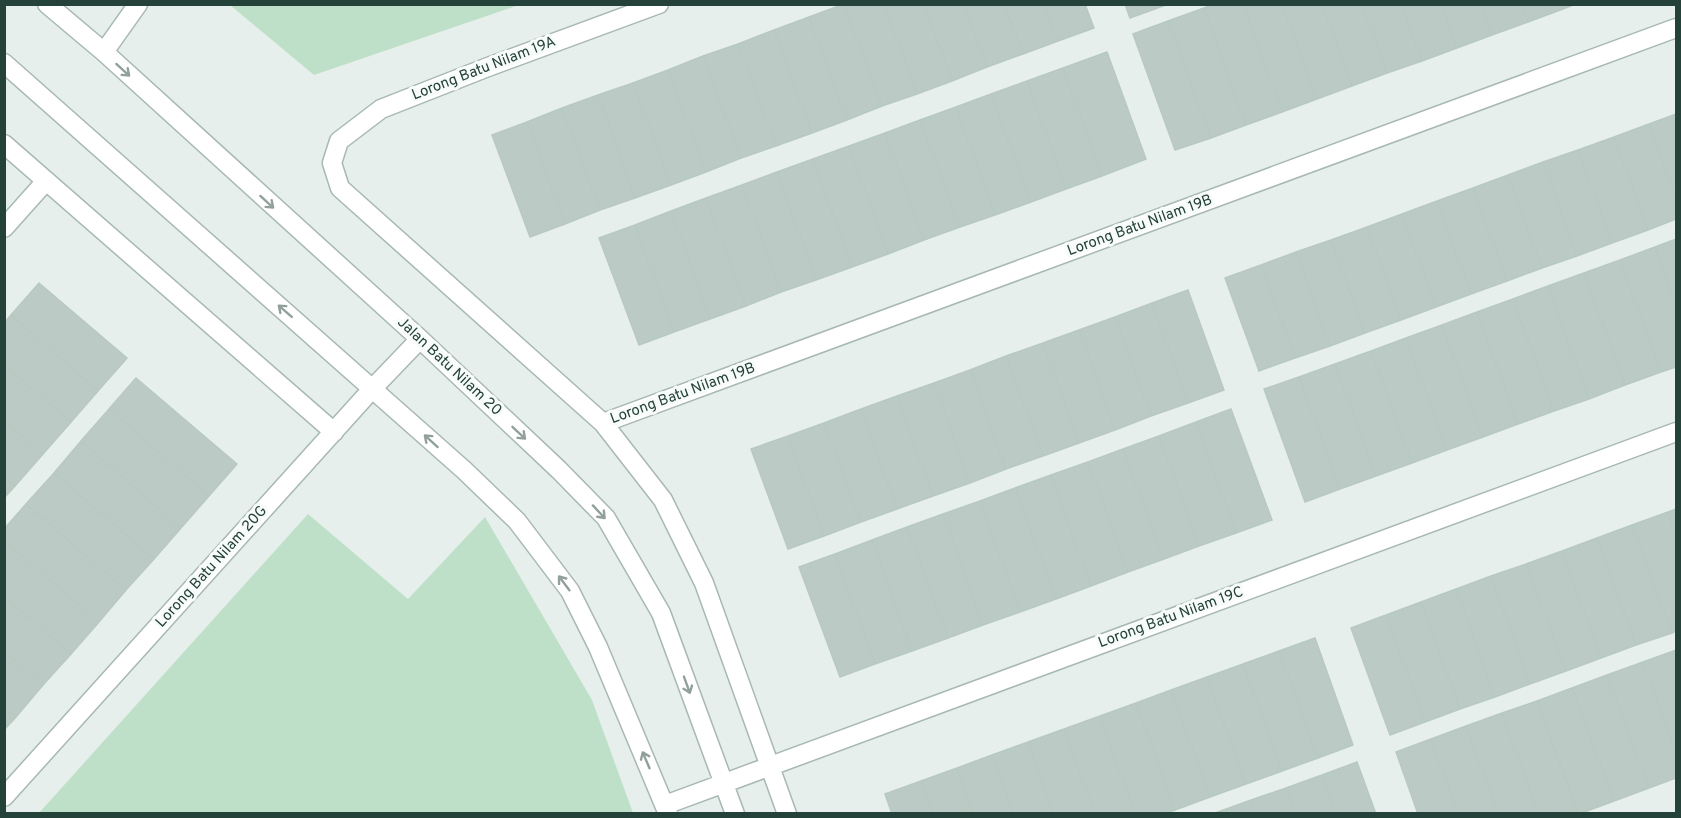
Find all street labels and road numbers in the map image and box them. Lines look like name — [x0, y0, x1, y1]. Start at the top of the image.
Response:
street label: Lorong Batu Nilam 19A — [409, 33, 559, 105]
street label: Lorong Batu Nilam 19B — [1065, 191, 1215, 261]
street label: Jalan Batu Nilam 20 — [393, 314, 505, 420]
street label: Lorong Batu Nilam 19B — [608, 359, 758, 429]
street label: Lorong Batu Nilam 20G — [152, 502, 272, 632]
street label: Lorong Batu Nilam 19C — [1096, 583, 1246, 653]

